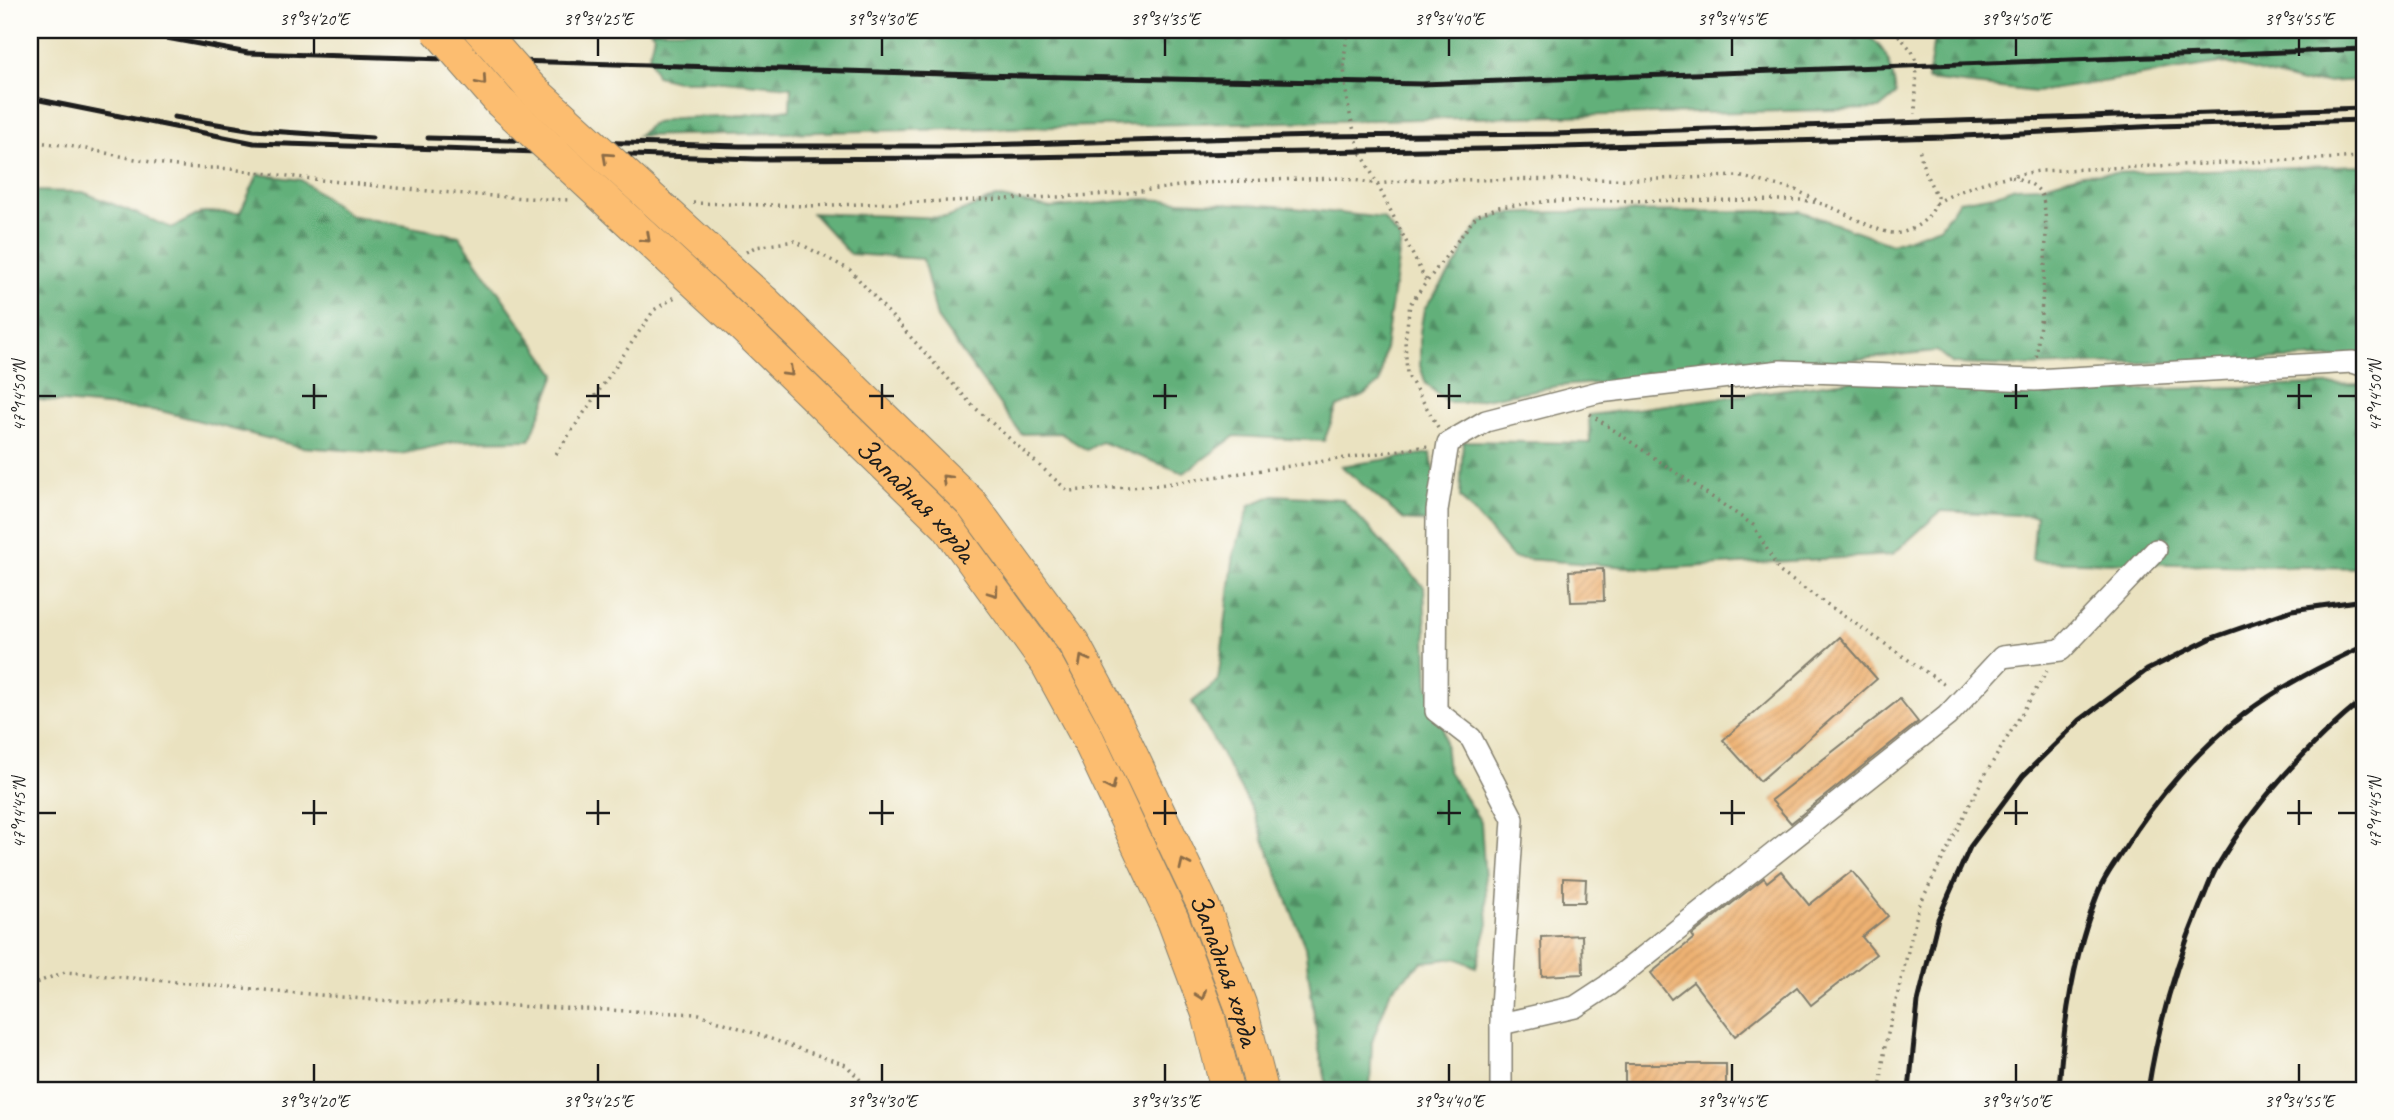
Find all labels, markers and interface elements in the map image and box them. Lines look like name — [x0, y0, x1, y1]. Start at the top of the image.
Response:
text: 39°34'20"E — [279, 8, 351, 30]
text: 39°34'25"E — [563, 8, 635, 30]
text: 39°34'30"E — [847, 8, 919, 30]
text: 39°34'35"E — [1130, 8, 1202, 30]
text: 39°34'40"E — [1414, 8, 1486, 30]
text: 39°34'45"E — [1697, 8, 1769, 30]
text: 39°34'50"E — [1981, 8, 2053, 30]
text: 39°34'55"E — [2264, 8, 2336, 30]
one-way arrow — [473, 73, 486, 86]
one-way arrow — [602, 153, 615, 165]
one-way arrow — [638, 229, 651, 242]
text: 47°14'50"N — [8, 357, 30, 431]
text: 47°14'50"N — [2364, 357, 2386, 431]
one-way arrow — [781, 364, 794, 377]
street label: Западная хорда — [848, 429, 988, 572]
one-way arrow — [942, 475, 955, 488]
one-way arrow — [986, 584, 999, 597]
one-way arrow — [1078, 655, 1091, 668]
text: 47°14'45"N — [8, 774, 30, 848]
text: 47°14'45"N — [2364, 774, 2386, 848]
one-way arrow — [1102, 779, 1116, 792]
one-way arrow — [1178, 859, 1192, 871]
street label: Западная хорда — [1181, 886, 1270, 1053]
one-way arrow — [1193, 988, 1207, 1000]
text: 39°34'20"E — [279, 1090, 351, 1112]
text: 39°34'25"E — [563, 1090, 635, 1112]
text: 39°34'30"E — [847, 1090, 919, 1112]
text: 39°34'35"E — [1130, 1090, 1202, 1112]
text: 39°34'40"E — [1414, 1090, 1486, 1112]
text: 39°34'45"E — [1697, 1090, 1769, 1112]
text: 39°34'50"E — [1981, 1090, 2053, 1112]
text: 39°34'55"E — [2264, 1090, 2336, 1112]

